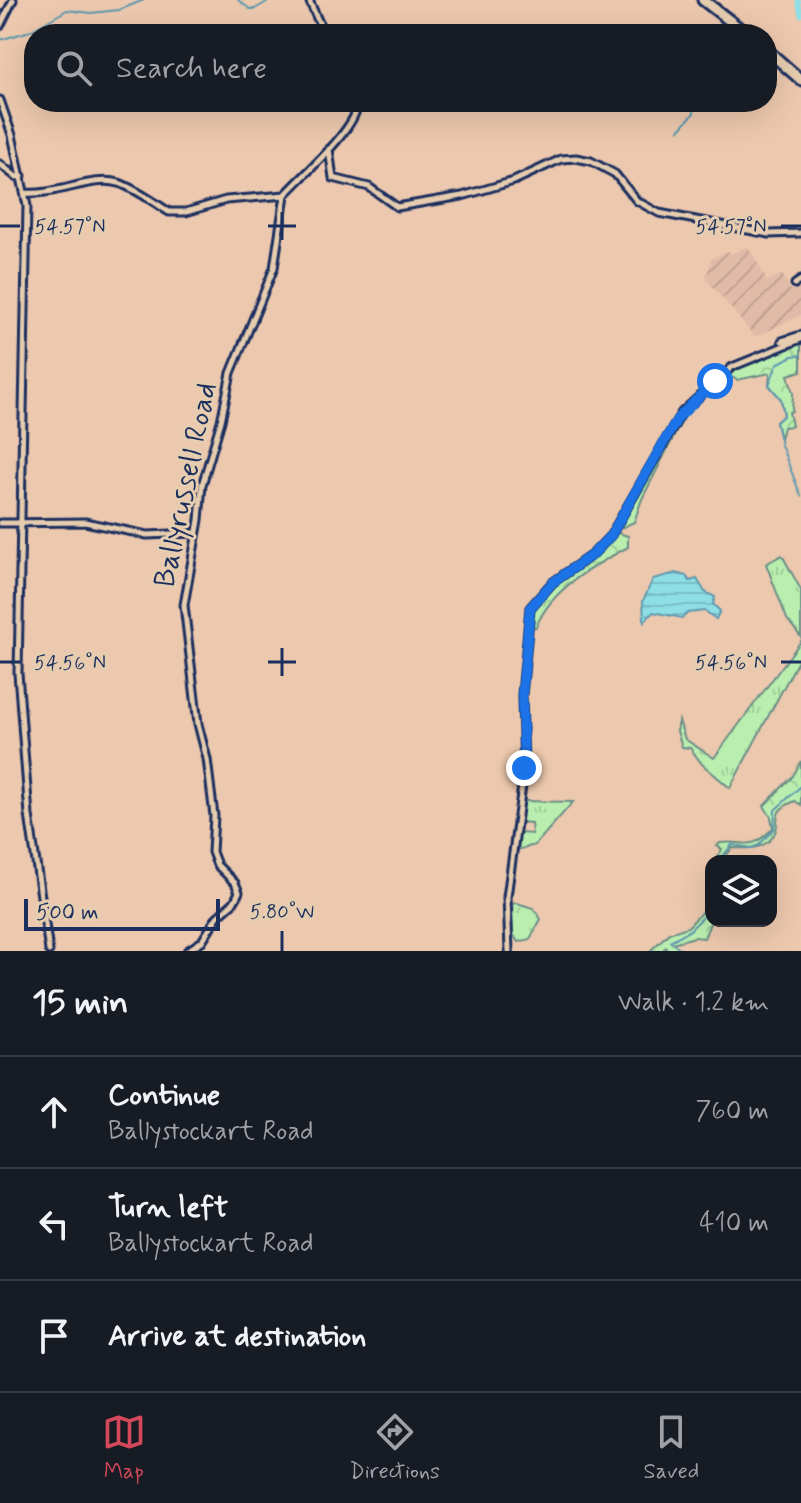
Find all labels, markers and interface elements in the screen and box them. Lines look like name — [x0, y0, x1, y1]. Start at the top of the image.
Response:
search box — [24, 24, 777, 112]
icon: search — [52, 46, 96, 90]
text: Search here — [116, 49, 267, 88]
text: 54.57°N — [35, 214, 105, 241]
text: 54.57°N — [696, 214, 766, 241]
route start — [697, 363, 733, 399]
street label: Ballyrussell Road — [145, 379, 227, 591]
text: 54.56°N — [34, 650, 106, 677]
text: 54.56°N — [695, 650, 767, 677]
route end — [506, 750, 542, 786]
map controls — [705, 855, 777, 927]
button: layers — [705, 855, 777, 927]
scale bar — [24, 895, 220, 931]
text: 500 m — [36, 899, 98, 927]
text: 5.80°W — [250, 899, 314, 926]
text: 15 min — [32, 981, 128, 1026]
text: Walk · 1.2 km — [618, 986, 769, 1020]
text: Continue — [108, 1076, 220, 1115]
icon: ahead — [32, 1090, 76, 1134]
text: 760 m — [695, 1095, 769, 1129]
text: Ballystockart Road — [108, 1115, 314, 1149]
text: Turn left — [108, 1188, 228, 1227]
icon: left — [32, 1202, 76, 1246]
text: 410 m — [699, 1207, 769, 1241]
text: Ballystockart Road — [108, 1227, 314, 1261]
icon: arrive — [32, 1314, 76, 1358]
text: Arrive at destination — [108, 1317, 366, 1356]
tab: Map — [102, 1410, 146, 1486]
tab: Directions — [349, 1410, 440, 1486]
tab: Saved — [644, 1410, 699, 1486]

